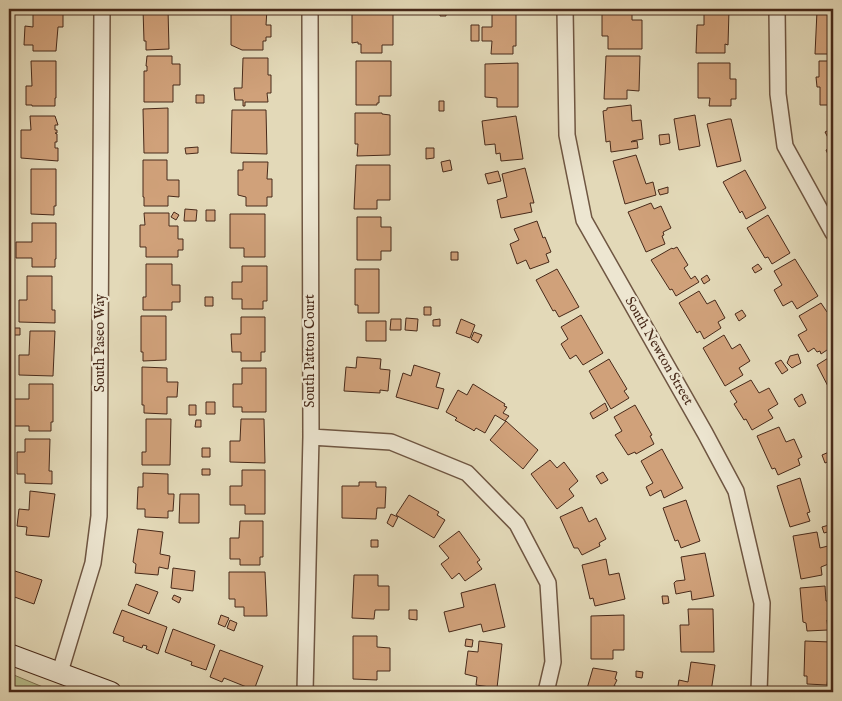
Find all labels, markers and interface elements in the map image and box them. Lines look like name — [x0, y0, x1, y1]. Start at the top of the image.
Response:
street label: South Paseo Way — [91, 294, 109, 392]
street label: South Patton Court — [301, 294, 319, 408]
street label: South Newton Street — [621, 294, 697, 409]

